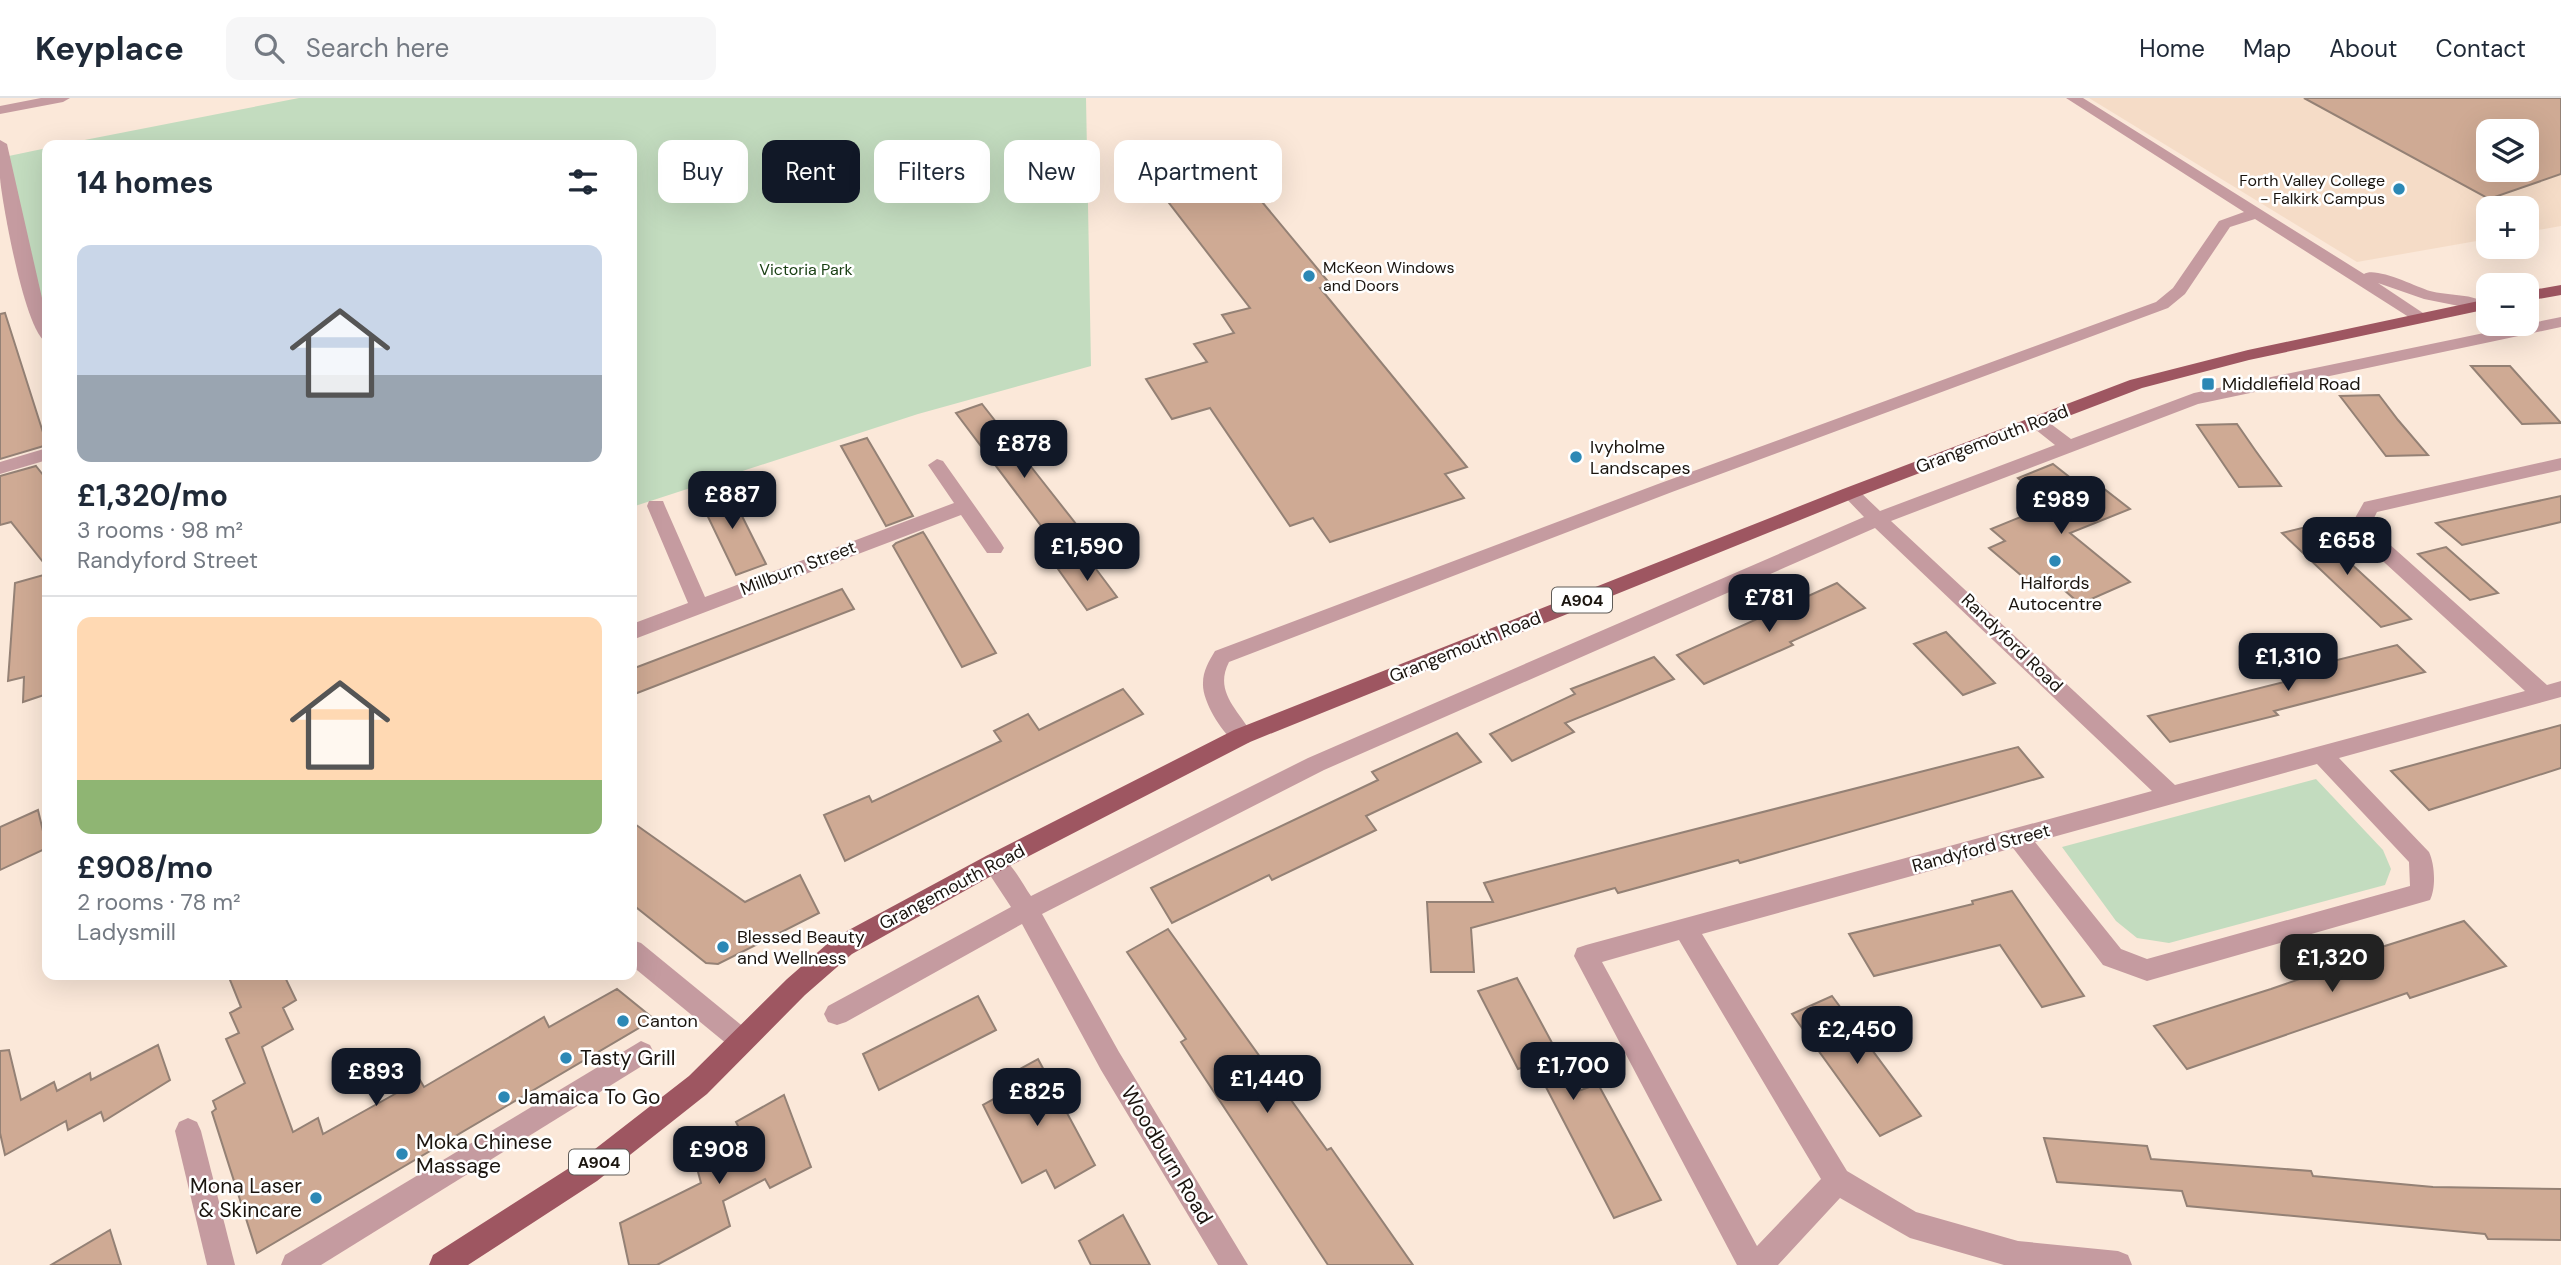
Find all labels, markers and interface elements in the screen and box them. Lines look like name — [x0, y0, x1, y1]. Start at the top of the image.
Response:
search box — [226, 17, 716, 80]
text: Keyplace — [35, 27, 184, 70]
icon: search — [250, 29, 288, 67]
text: Search here — [306, 31, 449, 65]
text: Home — [2139, 33, 2205, 64]
text: Map — [2243, 33, 2291, 64]
text: About — [2329, 33, 2398, 64]
text: Contact — [2436, 33, 2526, 64]
map controls — [2476, 119, 2539, 336]
button: layers — [2476, 119, 2539, 182]
chip: Buy — [658, 140, 748, 203]
chip: Rent — [762, 140, 860, 203]
chip: Filters — [874, 140, 990, 203]
chip: New — [1004, 140, 1100, 203]
chip: Apartment — [1114, 140, 1282, 203]
text: 14 homes — [77, 163, 214, 202]
icon: filters — [564, 163, 602, 201]
place label: Forth Valley College - Falkirk Campus — [2239, 170, 2385, 209]
marker: Forth Valley College - Falkirk Campus — [2391, 181, 2407, 197]
button: + — [2476, 196, 2539, 259]
place label: McKeon Windows and Doors — [1323, 257, 1454, 296]
park label: Victoria Park — [759, 259, 853, 280]
marker: McKeon Windows and Doors — [1301, 268, 1317, 284]
button: − — [2476, 273, 2539, 336]
icon: home — [277, 290, 403, 416]
place label: Middlefield Road — [2222, 372, 2361, 396]
marker: Middlefield Road — [2200, 376, 2216, 392]
street label: Grangemouth Road — [1912, 399, 2072, 479]
pin: £878 — [983, 420, 1065, 480]
text: £878 — [996, 428, 1052, 458]
place label: Ivyholme Landscapes — [1590, 435, 1691, 480]
marker: Ivyholme Landscapes — [1568, 449, 1584, 465]
pin: £887 — [691, 472, 773, 531]
text: £1,320/mo — [77, 476, 228, 515]
pin: £989 — [2020, 476, 2102, 536]
text: £887 — [704, 479, 760, 509]
text: £989 — [2032, 484, 2090, 514]
text: 3 rooms · 98 m² — [77, 515, 243, 545]
pin: £658 — [2306, 518, 2388, 577]
pin: £1,590 — [1030, 524, 1144, 583]
text: £658 — [2318, 525, 2376, 555]
text: £1,590 — [1050, 531, 1124, 561]
street label: Millburn Street — [737, 535, 859, 601]
text: Randyford Street — [77, 545, 258, 575]
marker: Halfords Autocentre — [2047, 553, 2063, 569]
place label: Halfords Autocentre — [2008, 571, 2102, 616]
pin: £781 — [1728, 574, 1810, 634]
text: £781 — [1744, 582, 1794, 612]
road number: A904 — [1552, 587, 1612, 612]
street label: Randyford Road — [1956, 588, 2068, 698]
street label: Grangemouth Road — [1386, 606, 1544, 688]
pin: £1,310 — [2231, 634, 2345, 693]
text: £1,310 — [2255, 641, 2321, 671]
icon: home — [277, 662, 403, 788]
street label: Randyford Street — [1909, 818, 2053, 878]
street label: Grangemouth Road — [875, 839, 1029, 935]
text: £908/mo — [77, 848, 213, 887]
text: 2 rooms · 78 m² — [77, 887, 241, 917]
text: Ladysmill — [77, 917, 176, 947]
place label: Blessed Beauty and Wellness — [737, 925, 865, 970]
pin: £1,320 — [2275, 934, 2389, 994]
marker: Blessed Beauty and Wellness — [715, 939, 731, 955]
text: £1,320 — [2296, 942, 2368, 972]
pin: £2,450 — [1800, 1006, 1914, 1066]
place label: Canton — [637, 1009, 698, 1033]
marker: Canton — [615, 1013, 631, 1029]
text: £2,450 — [1818, 1014, 1896, 1044]
pin: £1,700 — [1516, 1042, 1630, 1102]
place label: Tasty Grill — [580, 1044, 675, 1072]
pin: £893 — [335, 1048, 417, 1108]
marker: Tasty Grill — [558, 1050, 574, 1066]
text: £1,700 — [1536, 1050, 1610, 1080]
text: £893 — [348, 1056, 404, 1086]
pin: £1,440 — [1210, 1056, 1324, 1115]
text: £1,440 — [1230, 1063, 1304, 1093]
pin: £825 — [996, 1068, 1078, 1128]
text: £825 — [1009, 1076, 1065, 1106]
street label: Woodburn Road — [1115, 1081, 1219, 1229]
place label: Jamaica To Go — [518, 1083, 660, 1111]
marker: Jamaica To Go — [496, 1089, 512, 1105]
pin: £908 — [678, 1126, 760, 1186]
place label: Moka Chinese Massage — [416, 1128, 552, 1180]
text: £908 — [689, 1134, 749, 1164]
marker: Moka Chinese Massage — [394, 1146, 410, 1162]
road number: A904 — [569, 1150, 629, 1174]
place label: Mona Laser & Skincare — [190, 1172, 302, 1224]
marker: Mona Laser & Skincare — [308, 1190, 324, 1206]

